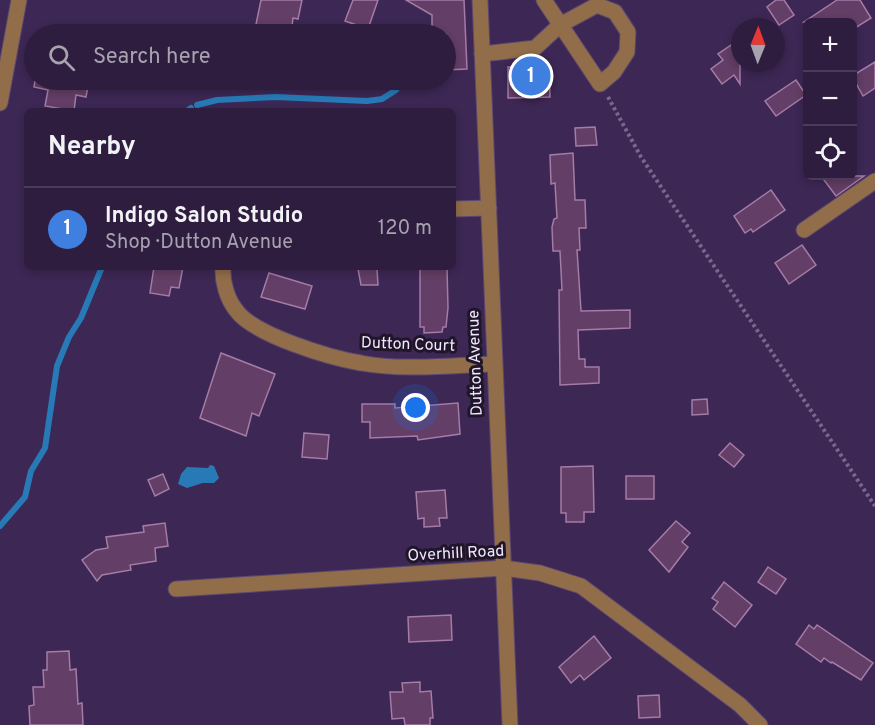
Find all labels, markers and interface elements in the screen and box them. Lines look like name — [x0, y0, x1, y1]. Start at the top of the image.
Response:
north arrow — [731, 18, 785, 72]
map controls — [803, 18, 857, 180]
button: + — [803, 18, 857, 72]
search box — [24, 24, 456, 90]
icon: search — [45, 41, 78, 74]
text: Search here — [93, 44, 211, 71]
pin: 1 — [512, 54, 550, 98]
button: − — [803, 72, 857, 126]
button: locate — [803, 126, 857, 180]
text: Nearby — [48, 131, 136, 164]
text: Indigo Salon Studio — [105, 203, 303, 230]
text: 1 — [64, 216, 72, 242]
text: 120 m — [378, 216, 432, 242]
text: Shop · Dutton Avenue — [105, 230, 293, 256]
street label: Dutton Avenue — [464, 310, 488, 416]
street label: Dutton Court — [361, 333, 455, 357]
your location — [401, 393, 430, 422]
street label: Overhill Road — [407, 541, 505, 567]

